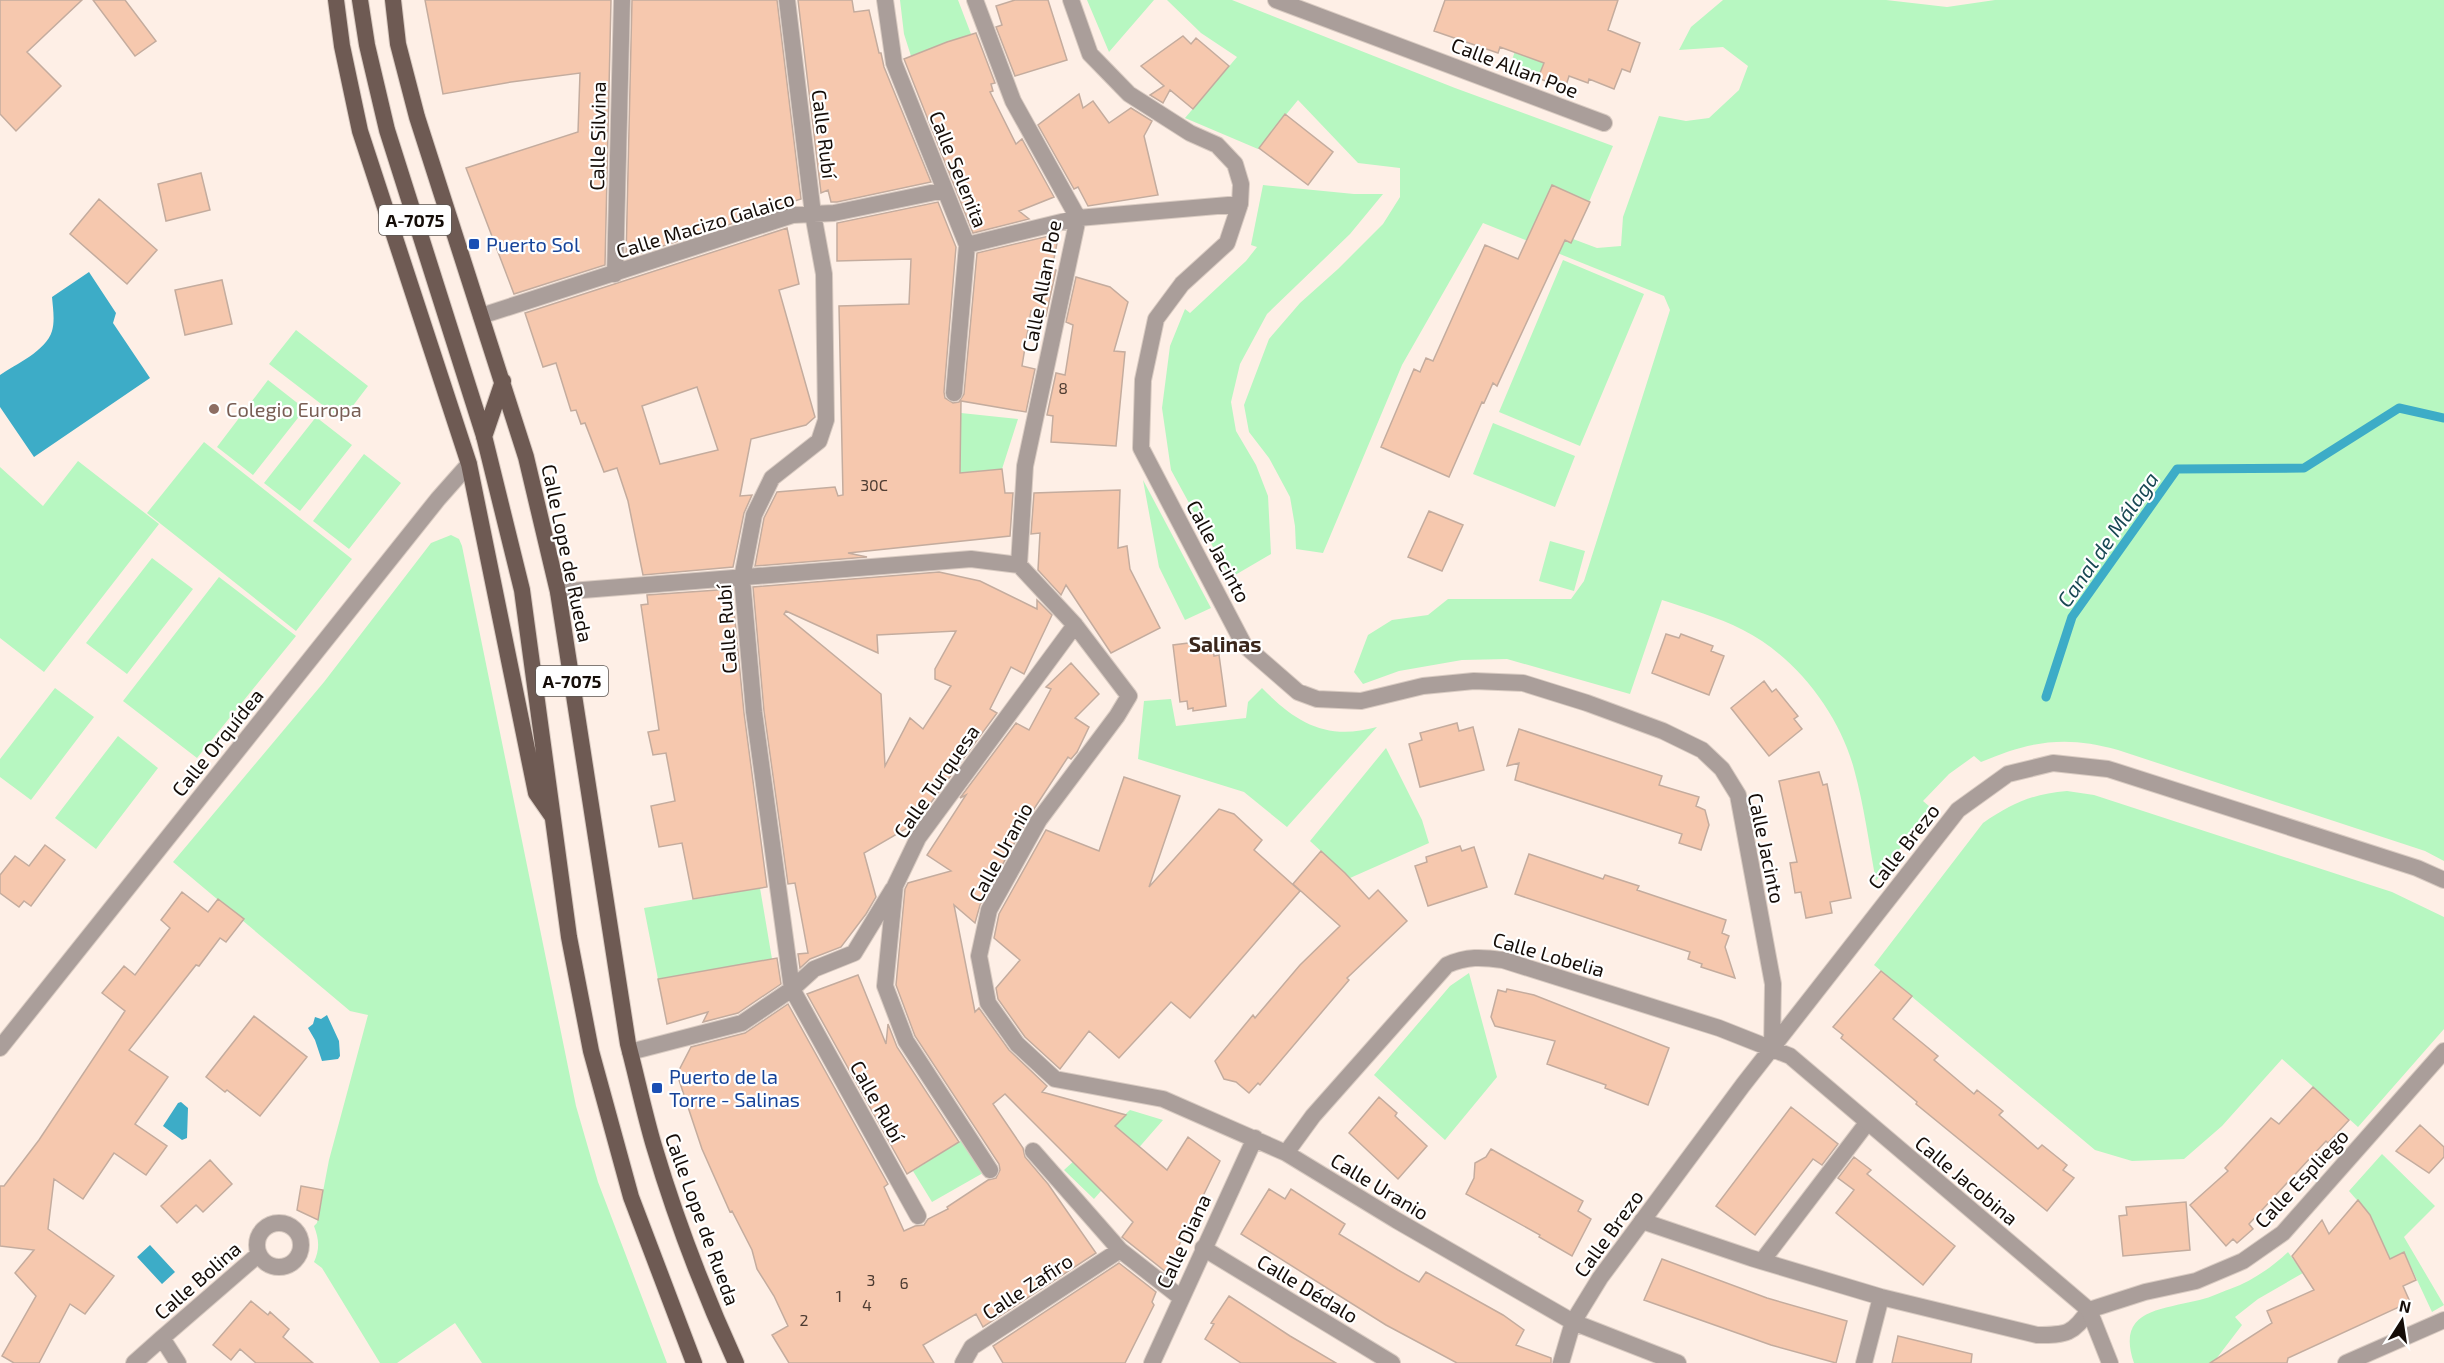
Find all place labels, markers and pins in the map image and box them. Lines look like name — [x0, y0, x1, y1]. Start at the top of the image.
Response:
place label: Puerto Sol — [486, 232, 580, 256]
marker: Puerto Sol — [467, 237, 481, 251]
place label: Colegio Europa — [226, 397, 362, 421]
marker: Colegio Europa — [207, 402, 221, 416]
place label: Puerto de la Torre - Salinas — [669, 1064, 800, 1111]
marker: Puerto de la Torre - Salinas — [650, 1081, 664, 1095]

